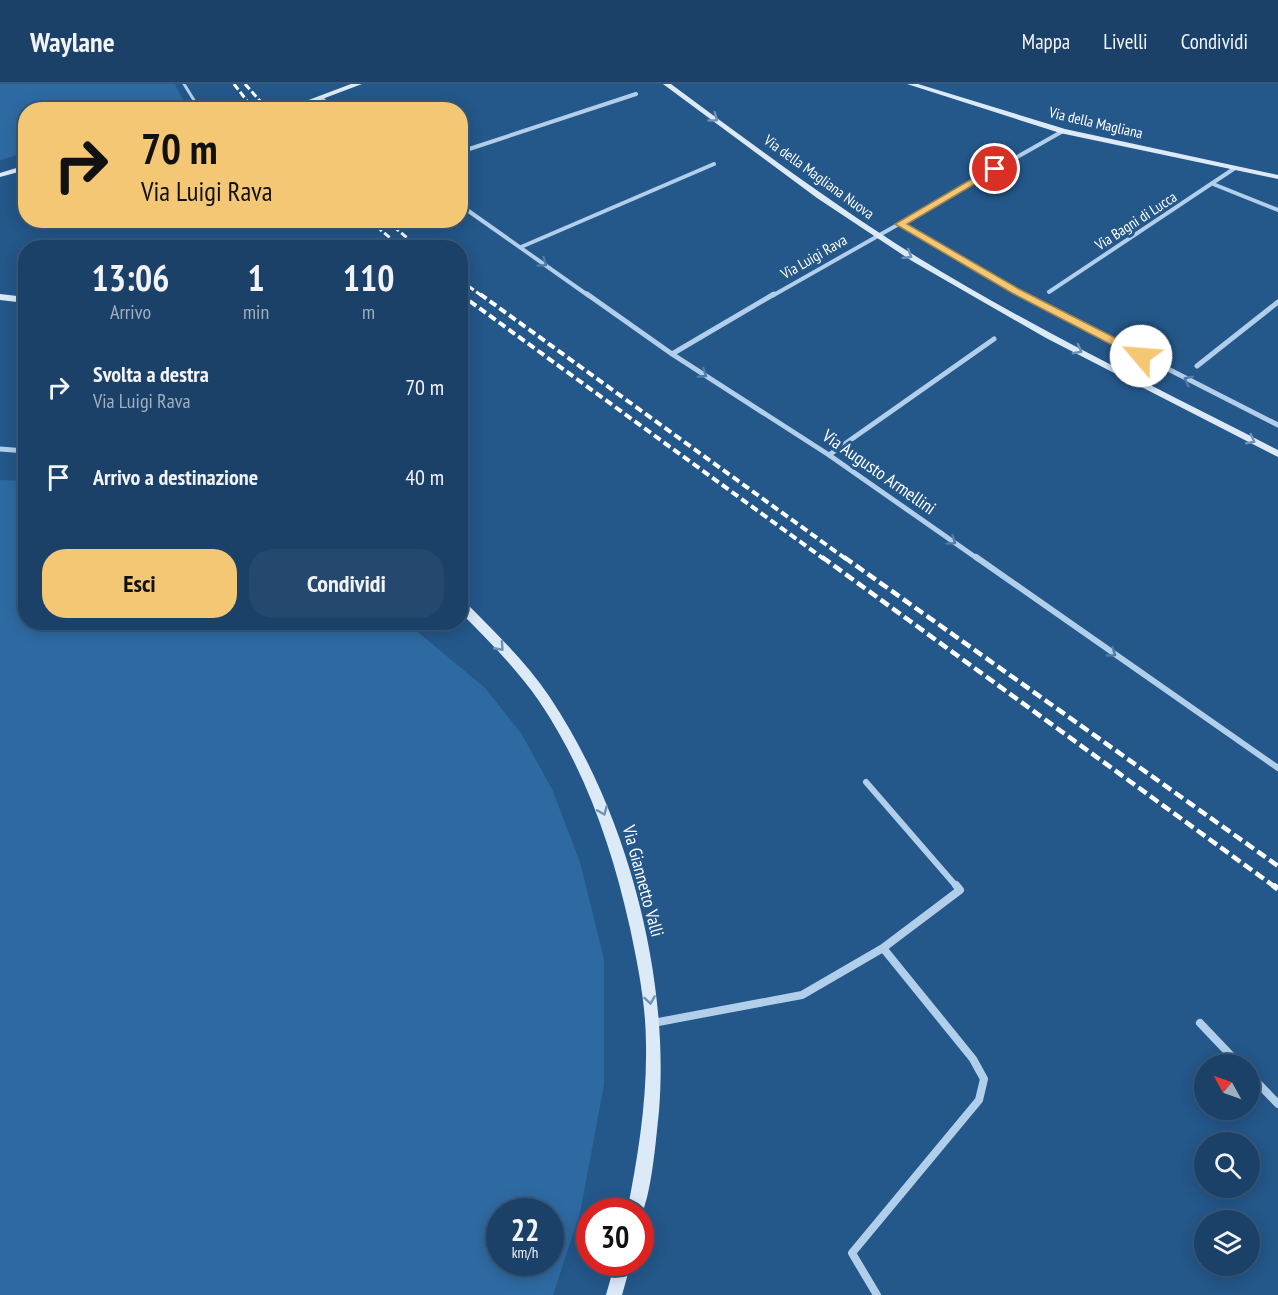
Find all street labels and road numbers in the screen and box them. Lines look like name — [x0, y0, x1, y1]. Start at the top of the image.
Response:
street label: Via della Magliana — [1046, 102, 1145, 143]
street label: Via della Magliana Nuova — [760, 130, 878, 223]
street label: Via Bagni di Lucca — [1090, 187, 1180, 255]
street label: Via Luigi Rava — [776, 230, 850, 284]
street label: Via Augusto Armellini — [817, 423, 941, 519]
street label: Via Giannetto Valli — [617, 822, 669, 939]

